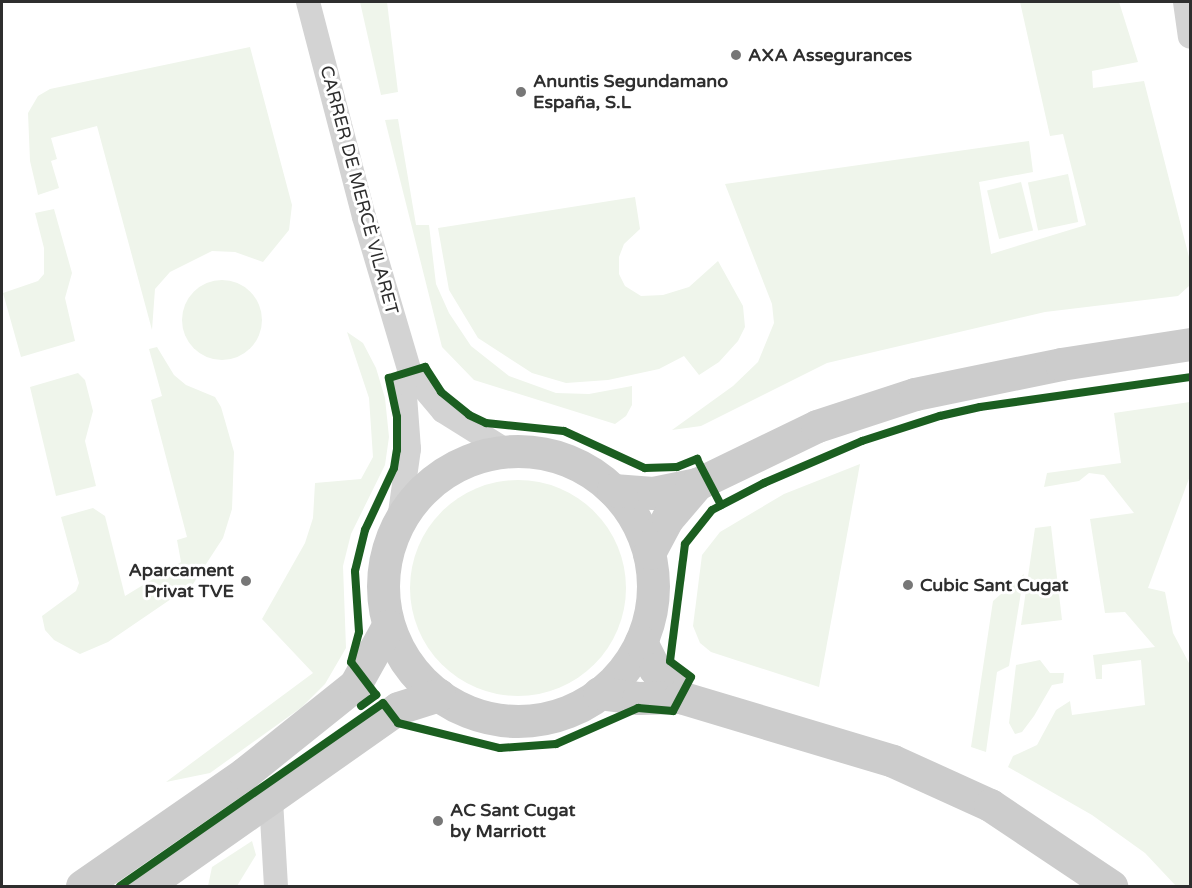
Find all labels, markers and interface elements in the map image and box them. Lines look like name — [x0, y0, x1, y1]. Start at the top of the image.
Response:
place label: AXA Assegurances — [748, 44, 912, 66]
marker: AXA Assegurances — [729, 48, 743, 62]
street label: CARRER DE MERCÈ VILARET — [315, 63, 403, 317]
place label: Anuntis Segundamano España, S.L — [533, 71, 728, 113]
marker: Anuntis Segundamano España, S.L — [514, 85, 528, 99]
place label: Aparcament Privat TVE — [129, 560, 234, 602]
marker: Aparcament Privat TVE — [239, 574, 253, 588]
place label: Cubic Sant Cugat — [920, 574, 1068, 596]
marker: Cubic Sant Cugat — [901, 578, 915, 592]
place label: AC Sant Cugat by Marriott — [450, 800, 575, 842]
marker: AC Sant Cugat by Marriott — [431, 814, 445, 828]

